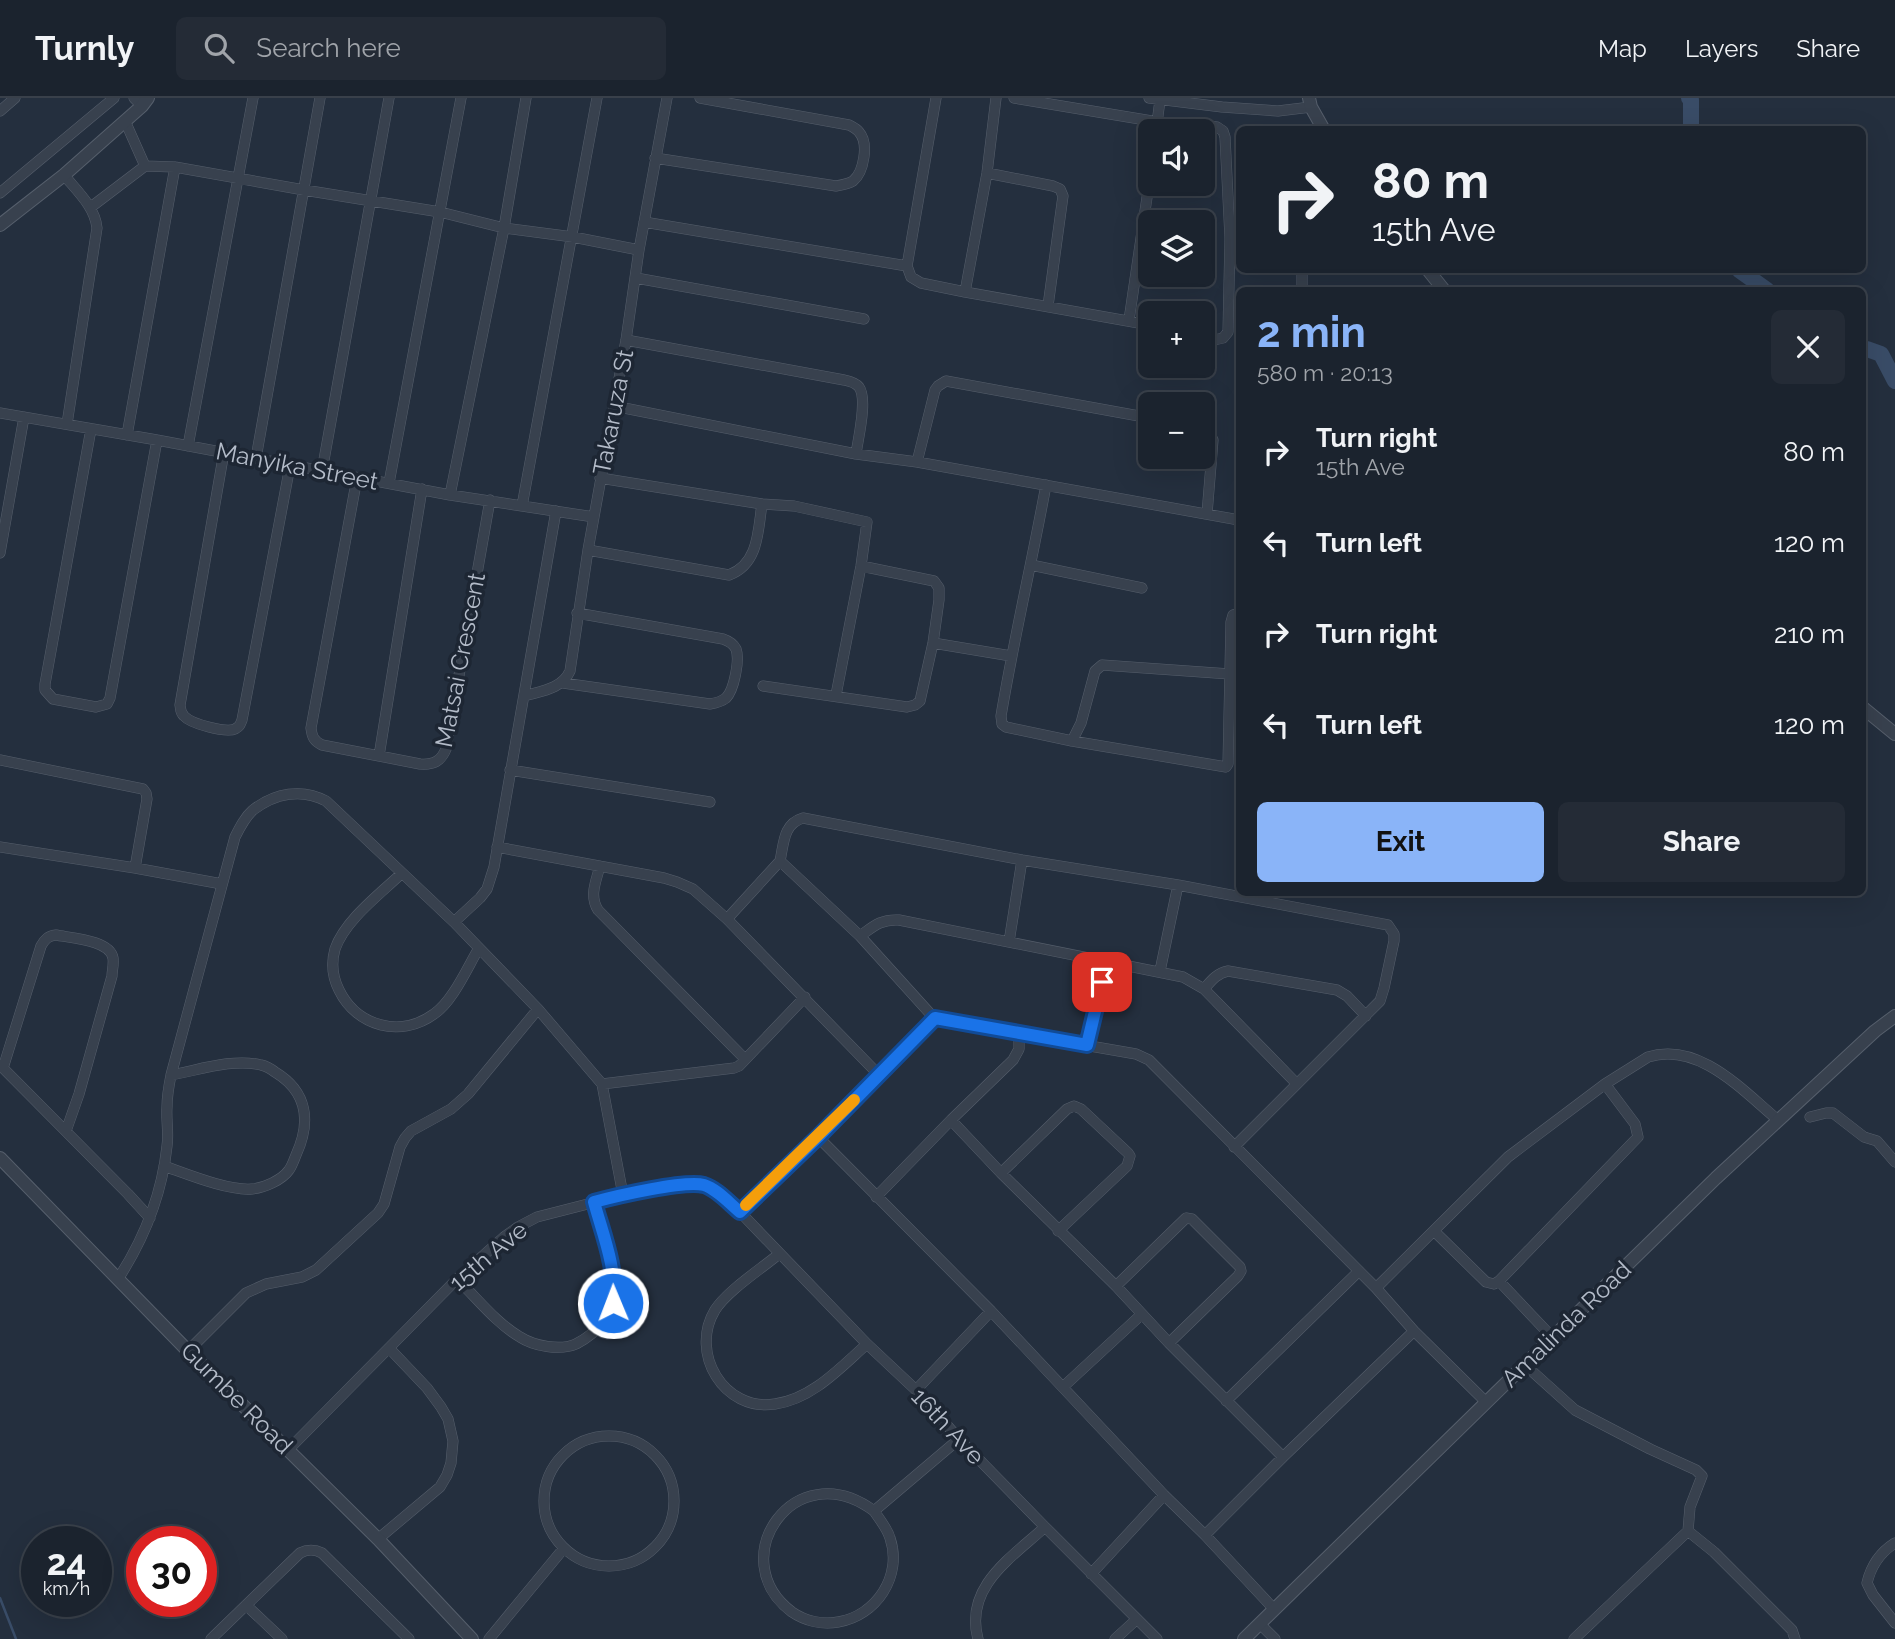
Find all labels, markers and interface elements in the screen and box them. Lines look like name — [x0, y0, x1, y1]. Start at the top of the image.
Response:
search box — [176, 17, 666, 80]
text: Turnly — [35, 29, 134, 68]
icon: search — [200, 29, 238, 67]
text: Search here — [256, 33, 401, 63]
text: Map — [1598, 34, 1647, 63]
text: Layers — [1685, 34, 1758, 63]
text: Share — [1796, 34, 1860, 63]
map controls — [1138, 119, 1215, 469]
button: sound — [1138, 119, 1215, 196]
text: 80 m — [1372, 152, 1489, 209]
icon: right — [1257, 154, 1348, 245]
button: layers — [1138, 210, 1215, 287]
text: 15th Ave — [1372, 211, 1496, 248]
button: + — [1138, 301, 1215, 378]
text: 2 min — [1257, 308, 1366, 357]
button: close — [1771, 310, 1845, 384]
street label: Takaruza St — [587, 347, 639, 477]
text: 580 m · 20:13 — [1257, 359, 1393, 386]
button: − — [1138, 392, 1215, 469]
text: Turn right — [1316, 423, 1437, 453]
icon: right — [1257, 433, 1295, 471]
street label: Manyika Street — [214, 436, 380, 496]
text: 80 m — [1783, 437, 1845, 467]
text: 15th Ave — [1316, 453, 1405, 480]
icon: left — [1257, 524, 1295, 562]
text: Turn left — [1316, 528, 1422, 558]
text: 120 m — [1774, 528, 1845, 558]
street label: Matsai Crescent — [429, 570, 491, 750]
icon: right — [1257, 615, 1295, 653]
text: Turn right — [1316, 619, 1437, 649]
text: 210 m — [1774, 619, 1845, 649]
icon: left — [1257, 706, 1295, 744]
text: Turn left — [1316, 710, 1422, 740]
text: 120 m — [1774, 710, 1845, 740]
button: Exit — [1257, 802, 1544, 882]
button: Share — [1558, 802, 1845, 882]
pin — [1072, 952, 1132, 1012]
icon: arrive — [1083, 963, 1121, 1001]
street label: 15th Ave — [443, 1215, 533, 1297]
street label: Amalinda Road — [1495, 1255, 1637, 1393]
position arrow — [576, 1266, 650, 1340]
street label: Gumbe Road — [175, 1336, 299, 1460]
street label: 16th Ave — [905, 1382, 991, 1470]
speed limit sign: 30 — [126, 1526, 217, 1617]
text: 24 — [47, 1542, 86, 1583]
text: km/h — [43, 1578, 90, 1599]

